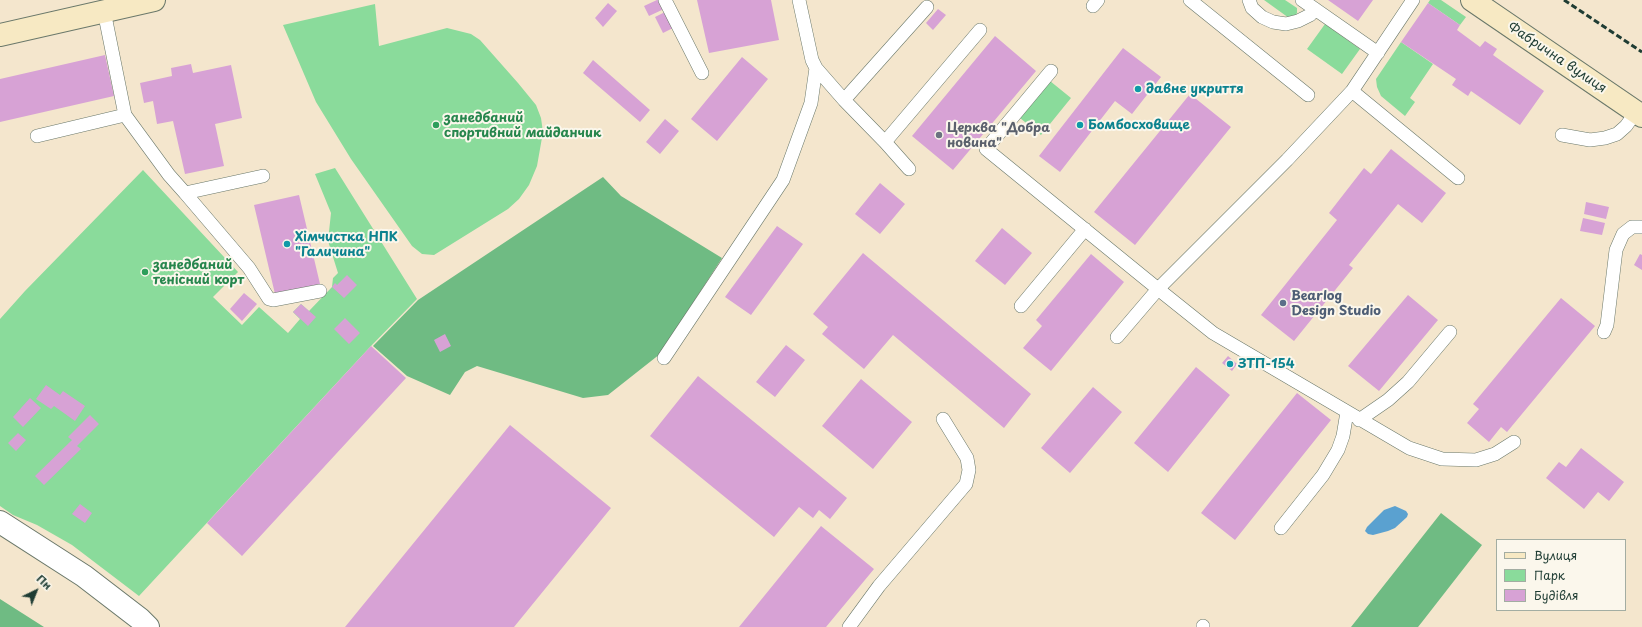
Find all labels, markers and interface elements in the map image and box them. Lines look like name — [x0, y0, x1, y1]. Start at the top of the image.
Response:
street label: Фабрична вулиця — [1505, 19, 1609, 97]
place label: давнє укриття — [1146, 81, 1244, 97]
marker: давнє укриття — [1133, 84, 1143, 94]
place label: занедбаний спортивний майданчик — [444, 110, 601, 141]
place label: Бомбосховище — [1088, 117, 1190, 133]
marker: занедбаний спортивний майданчик — [431, 120, 441, 130]
place label: Церква "Добра новина" — [947, 120, 1050, 151]
marker: Бомбосховище — [1075, 120, 1085, 130]
marker: Церква "Добра новина" — [934, 130, 944, 140]
place label: Хімчистка НПК "Галичина" — [295, 229, 398, 260]
marker: Хімчистка НПК "Галичина" — [282, 239, 292, 249]
place label: занедбаний тенісний корт — [153, 257, 244, 288]
marker: занедбаний тенісний корт — [140, 267, 150, 277]
place label: Bearlog Design Studio — [1291, 288, 1381, 319]
marker: Bearlog Design Studio — [1278, 298, 1288, 308]
place label: ЗТП-154 — [1238, 356, 1295, 372]
marker: ЗТП-154 — [1225, 359, 1235, 369]
legend — [1496, 539, 1626, 611]
text: Вулиця — [1534, 546, 1577, 564]
text: Парк — [1534, 566, 1565, 584]
text: Пн — [33, 570, 56, 594]
north arrow — [16, 571, 56, 611]
text: Будівля — [1534, 586, 1579, 604]

